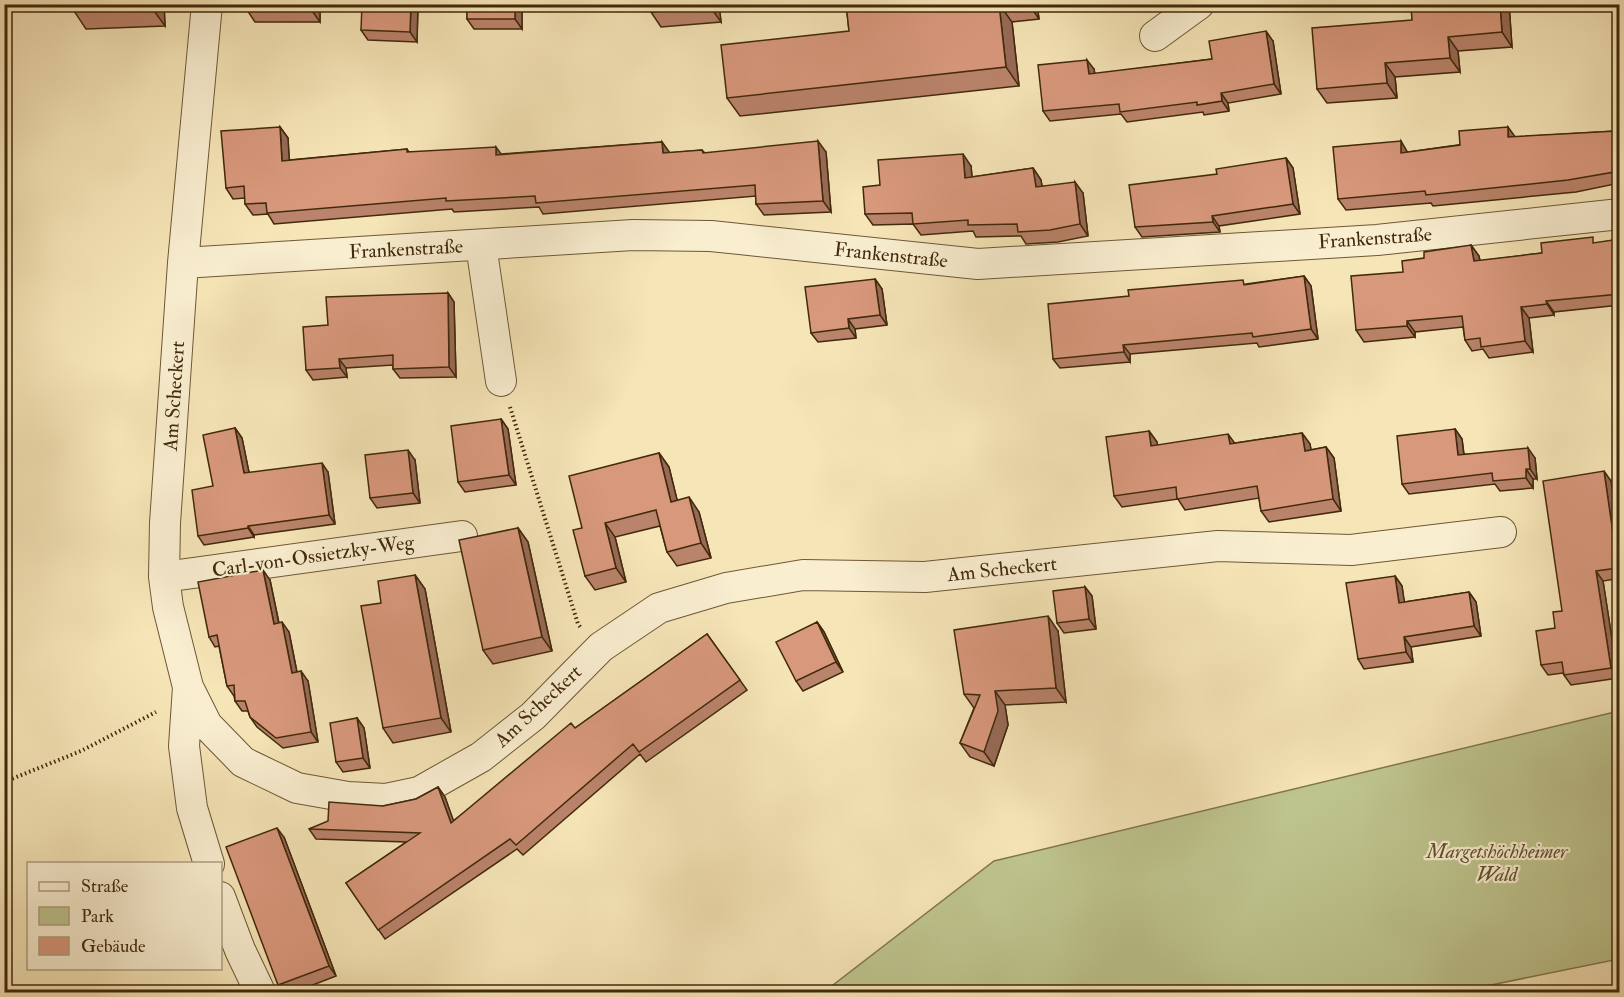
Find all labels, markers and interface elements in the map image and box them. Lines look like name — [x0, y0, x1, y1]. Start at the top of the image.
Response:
street label: Frankenstraße — [1317, 222, 1433, 254]
street label: Frankenstraße — [348, 234, 464, 264]
street label: Frankenstraße — [833, 237, 949, 273]
street label: Am Scheckert — [158, 340, 190, 453]
street label: Carl-von-Ossietzky-Weg — [210, 529, 417, 583]
street label: Am Scheckert — [945, 551, 1059, 587]
street label: Am Scheckert — [488, 659, 587, 753]
park label: Margetshöchheimer Wald — [1426, 839, 1569, 887]
legend — [27, 862, 222, 970]
text: Straße — [81, 875, 129, 898]
text: Park — [81, 905, 114, 928]
text: Gebäude — [81, 935, 146, 958]

